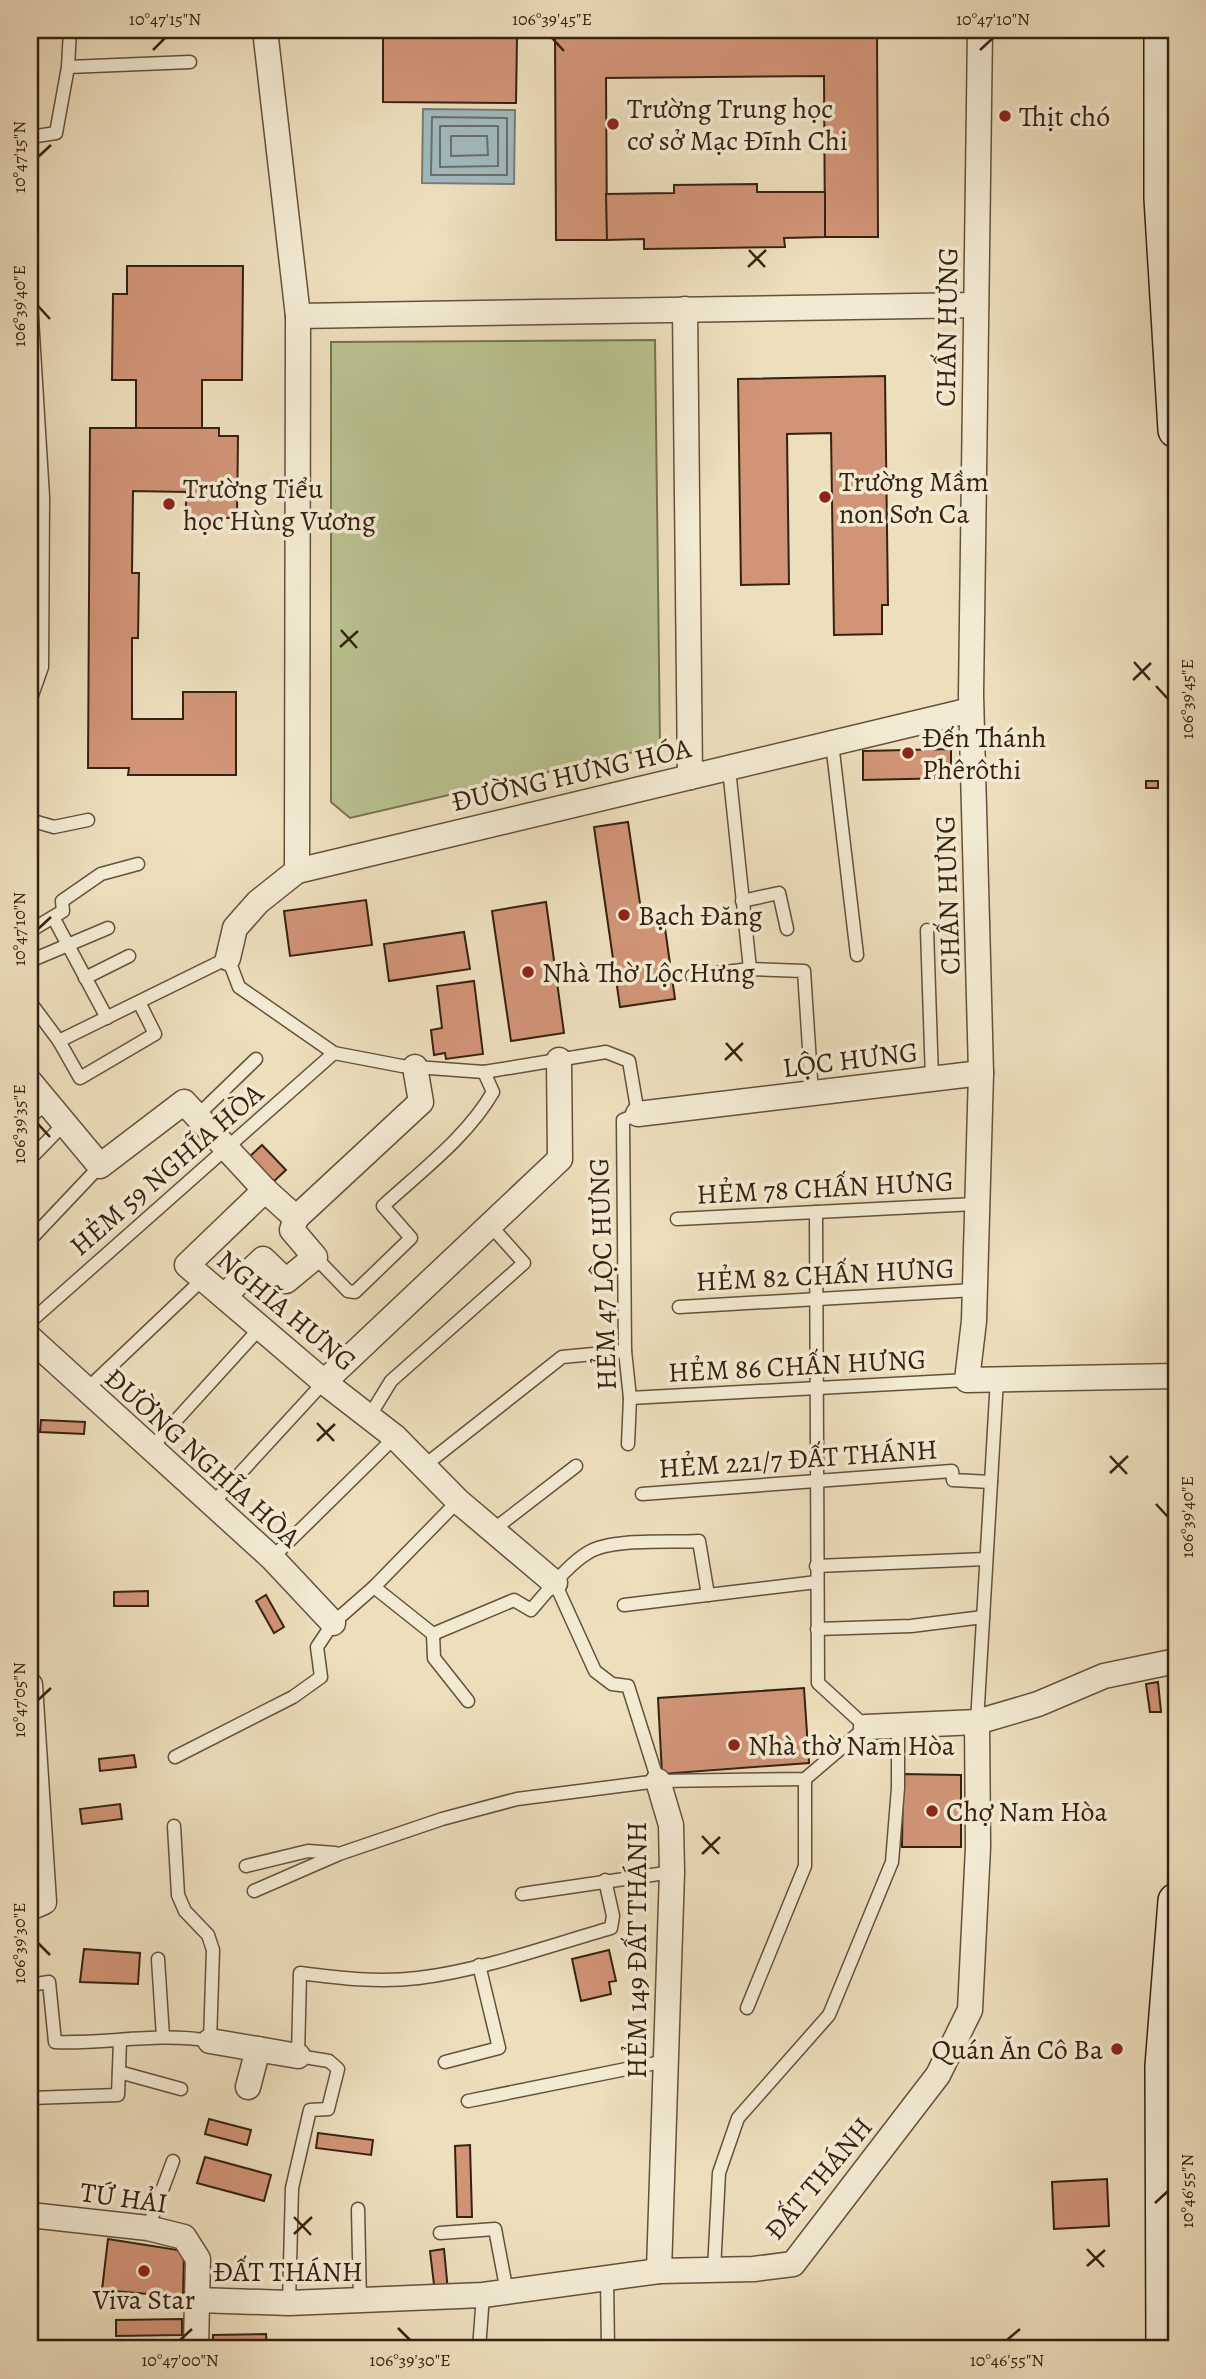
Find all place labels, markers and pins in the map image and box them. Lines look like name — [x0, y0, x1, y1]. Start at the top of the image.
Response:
place label: Trường Trung học cơ sở Mạc Đĩnh Chi — [627, 90, 848, 160]
place label: Thịt chó — [1019, 98, 1110, 136]
marker: Thịt chó — [997, 108, 1013, 124]
marker: Trường Trung học cơ sở Mạc Đĩnh Chi — [605, 116, 621, 132]
place label: Trường Mầm non Sơn Ca — [839, 463, 989, 533]
place label: Trường Tiểu học Hùng Vương — [183, 470, 376, 540]
marker: Trường Mầm non Sơn Ca — [817, 489, 833, 505]
marker: Trường Tiểu học Hùng Vương — [161, 496, 177, 512]
place label: Đến Thánh Phêrôthi — [922, 719, 1047, 789]
marker: Đến Thánh Phêrôthi — [900, 745, 916, 761]
place label: Bạch Đăng — [638, 897, 763, 935]
marker: Bạch Đăng — [616, 907, 632, 923]
place label: Nhà Thờ Lộc Hưng — [542, 954, 755, 992]
marker: Nhà Thờ Lộc Hưng — [520, 964, 536, 980]
place label: Nhà thờ Nam Hòa — [748, 1727, 955, 1765]
marker: Nhà thờ Nam Hòa — [726, 1737, 742, 1753]
place label: Chợ Nam Hòa — [946, 1793, 1108, 1831]
marker: Chợ Nam Hòa — [924, 1803, 940, 1819]
place label: Quán Ăn Cô Ba — [931, 2031, 1103, 2069]
marker: Quán Ăn Cô Ba — [1109, 2041, 1125, 2057]
marker: Viva Star — [136, 2263, 152, 2279]
place label: Viva Star — [92, 2281, 195, 2319]

